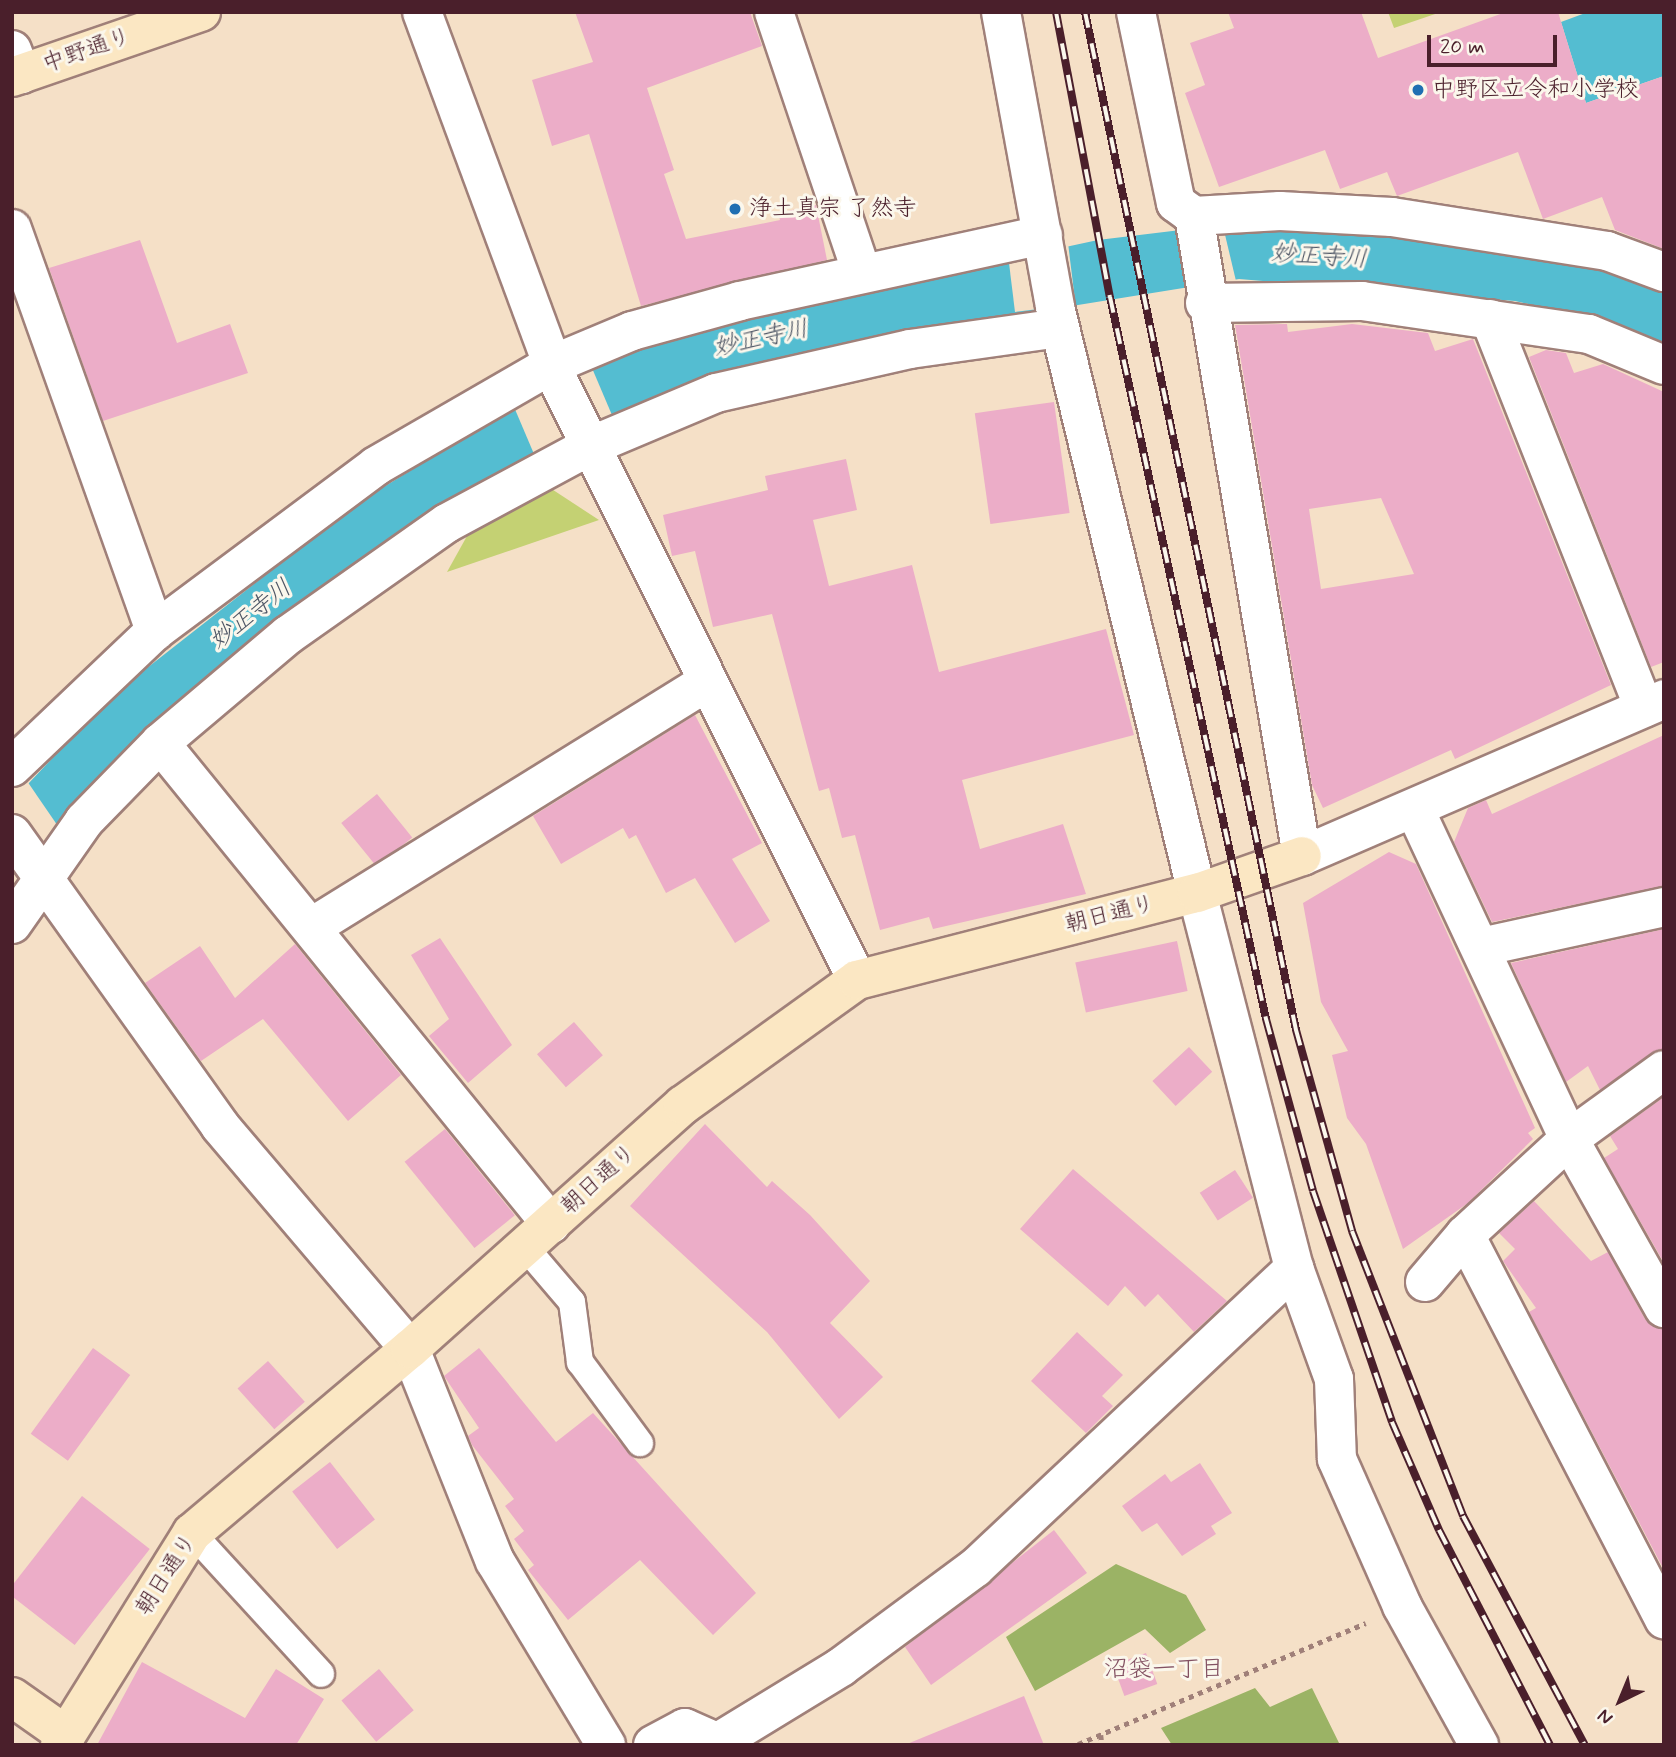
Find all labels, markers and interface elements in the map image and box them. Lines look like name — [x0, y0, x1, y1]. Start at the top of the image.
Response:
scale bar — [1431, 21, 1560, 65]
street label: 中野通り — [39, 23, 135, 79]
text: 20 m — [1440, 33, 1485, 61]
place label: 中野区立令和小学校 — [1432, 76, 1639, 104]
marker: 中野区立令和小学校 — [1410, 82, 1426, 98]
place label: 浄土真宗 了然寺 — [749, 195, 916, 223]
marker: 浄土真宗 了然寺 — [727, 201, 743, 217]
water label: 妙正寺川 — [1270, 239, 1368, 275]
water label: 妙正寺川 — [711, 315, 811, 363]
water label: 妙正寺川 — [204, 574, 298, 656]
street label: 朝日通り — [1062, 890, 1158, 940]
street label: 朝日通り — [556, 1139, 642, 1221]
street label: 朝日通り — [130, 1529, 204, 1621]
district label: 沼袋一丁目 — [1104, 1656, 1224, 1684]
north arrow — [1585, 1666, 1655, 1736]
text: N — [1592, 1703, 1618, 1730]

